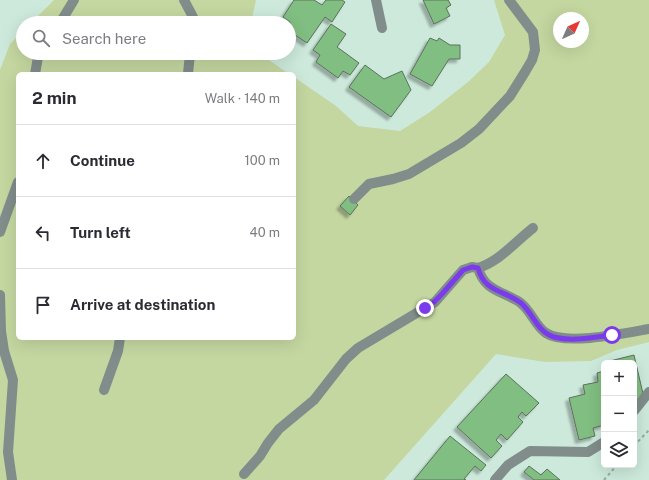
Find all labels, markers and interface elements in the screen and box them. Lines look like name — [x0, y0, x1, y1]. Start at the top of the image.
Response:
north arrow — [553, 12, 589, 48]
search box — [16, 16, 296, 60]
icon: search — [30, 27, 52, 49]
text: Search here — [62, 30, 146, 47]
text: 2 min — [32, 88, 77, 108]
text: Walk · 140 m — [205, 91, 280, 106]
icon: ahead — [32, 150, 54, 172]
text: Continue — [70, 152, 135, 169]
text: 100 m — [244, 153, 280, 168]
icon: left — [32, 222, 54, 244]
text: Turn left — [70, 224, 131, 241]
text: 40 m — [249, 225, 280, 240]
icon: arrive — [32, 294, 54, 316]
text: Arrive at destination — [70, 296, 215, 313]
route end — [416, 299, 434, 317]
route start — [603, 326, 621, 344]
map controls — [601, 360, 637, 468]
button: + — [601, 360, 637, 396]
button: − — [601, 396, 637, 432]
button: layers — [601, 432, 637, 468]

